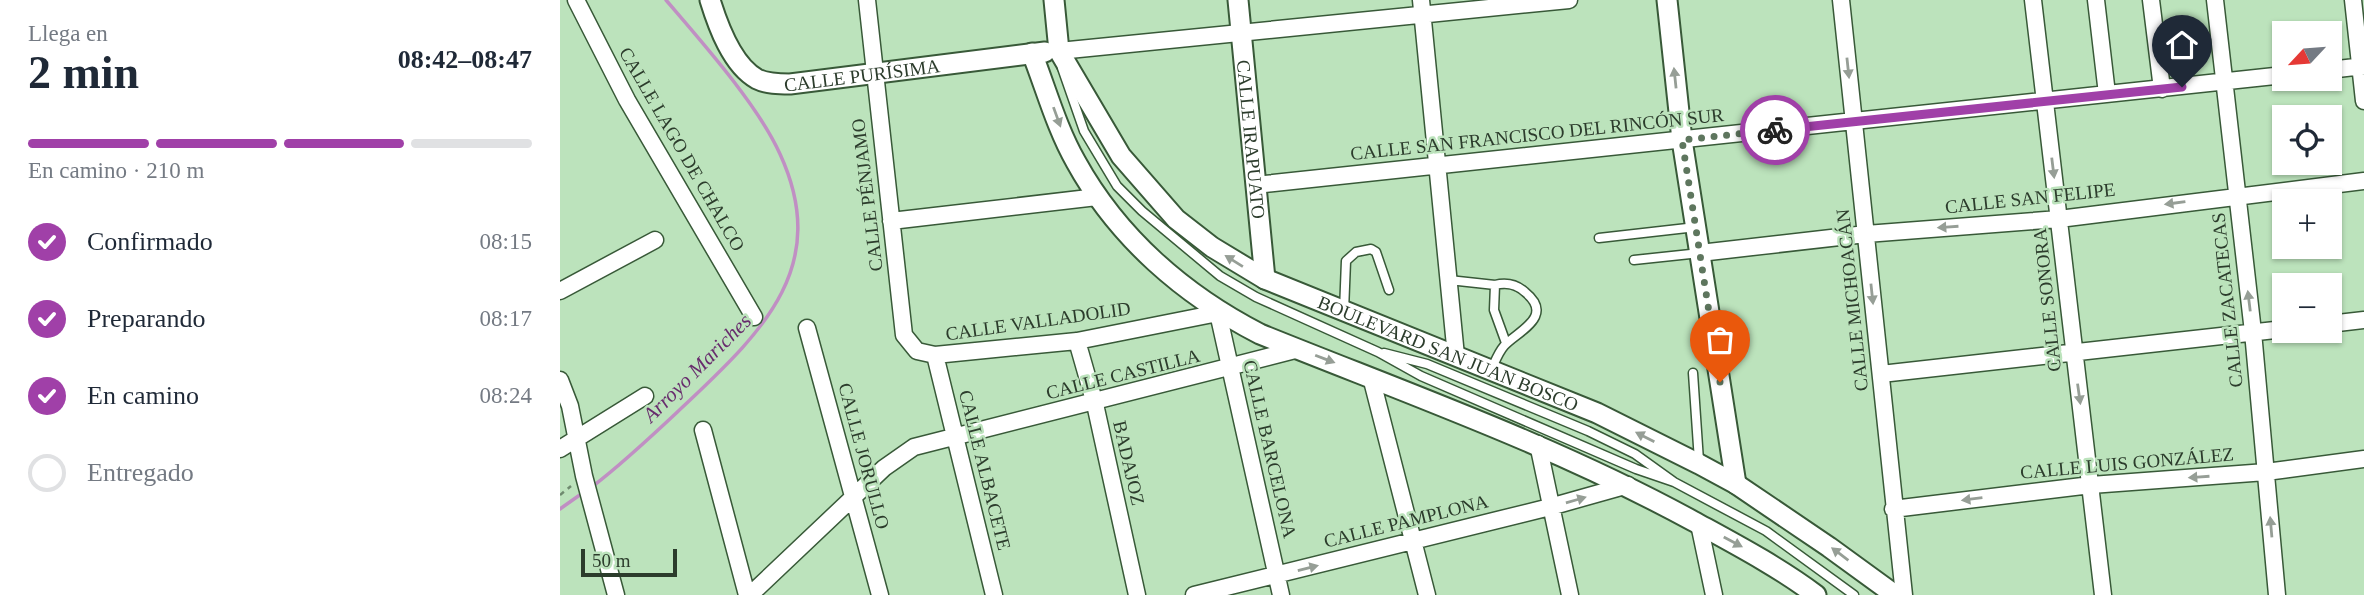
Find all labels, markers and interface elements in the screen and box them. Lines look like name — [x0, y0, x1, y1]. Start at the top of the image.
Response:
pin — [2152, 15, 2212, 87]
text: Llega en — [28, 21, 108, 46]
north arrow — [2272, 21, 2342, 91]
map controls — [2272, 21, 2342, 343]
icon: home — [2163, 26, 2201, 64]
street label: CALLE LAGO DE CHALCO — [615, 43, 749, 255]
text: 08:42–08:47 — [398, 45, 532, 74]
text: 2 min — [28, 47, 139, 98]
street label: CALLE PURÍSIMA — [783, 55, 941, 95]
one-way arrow — [1843, 57, 1854, 79]
street label: CALLE IRAPUATO — [1233, 59, 1270, 220]
one-way arrow — [1670, 66, 1681, 88]
courier — [1740, 95, 1810, 165]
street label: CALLE SAN FRANCISCO DEL RINCÓN SUR — [1349, 104, 1725, 164]
button: locate — [2272, 105, 2342, 175]
one-way arrow — [1051, 107, 1062, 128]
icon: bike — [1756, 111, 1794, 149]
street label: CALLE PÉNJAMO — [847, 117, 887, 273]
one-way arrow — [2048, 157, 2059, 179]
text: En camino · 210 m — [28, 158, 204, 183]
street label: CALLE SAN FELIPE — [1944, 179, 2116, 217]
button: + — [2272, 189, 2342, 259]
one-way arrow — [2163, 198, 2185, 209]
street label: CALLE MICHOACÁN — [1832, 208, 1872, 392]
street label: CALLE ZACATECAS — [2207, 212, 2247, 388]
one-way arrow — [1937, 222, 1959, 233]
icon: check — [28, 223, 66, 261]
text: Confirmado — [87, 227, 213, 256]
street label: CALLE SONORA — [2029, 227, 2065, 373]
text: 08:15 — [480, 229, 532, 254]
one-way arrow — [1224, 255, 1243, 268]
button: − — [2272, 273, 2342, 343]
one-way arrow — [1867, 283, 1878, 305]
one-way arrow — [2243, 289, 2254, 311]
street label: BOULEVARD SAN JUAN BOSCO — [1315, 291, 1582, 415]
street label: CALLE VALLADOLID — [944, 298, 1132, 344]
icon: check — [28, 300, 66, 338]
text: Preparando — [87, 304, 205, 333]
text: 08:17 — [480, 306, 532, 331]
water label: Arroyo Mariches — [636, 309, 756, 429]
pin — [1690, 310, 1750, 382]
icon: bag — [1701, 321, 1739, 359]
street label: CALLE CASTILLA — [1044, 345, 1202, 403]
one-way arrow — [1314, 354, 1335, 365]
street label: CALLE BARCELONA — [1239, 358, 1301, 540]
icon: check — [28, 377, 66, 415]
text: En camino — [87, 381, 199, 410]
street label: CALLE JORULLO — [834, 381, 894, 531]
text: 08:24 — [480, 383, 532, 408]
one-way arrow — [2074, 383, 2085, 405]
street label: CALLE ALBACETE — [955, 388, 1015, 552]
street label: BADAJOZ — [1109, 418, 1149, 508]
one-way arrow — [1635, 432, 1655, 443]
street label: CALLE LUIS GONZÁLEZ — [2019, 443, 2235, 483]
text: Entregado — [87, 458, 194, 487]
one-way arrow — [2187, 472, 2209, 483]
street label: CALLE PAMPLONA — [1322, 490, 1491, 552]
one-way arrow — [1565, 494, 1587, 505]
one-way arrow — [1961, 494, 1983, 505]
one-way arrow — [2265, 516, 2276, 538]
one-way arrow — [1723, 536, 1743, 548]
scale bar — [581, 546, 677, 578]
one-way arrow — [1831, 548, 1849, 562]
text: 50 m — [592, 550, 631, 571]
one-way arrow — [1297, 562, 1319, 573]

